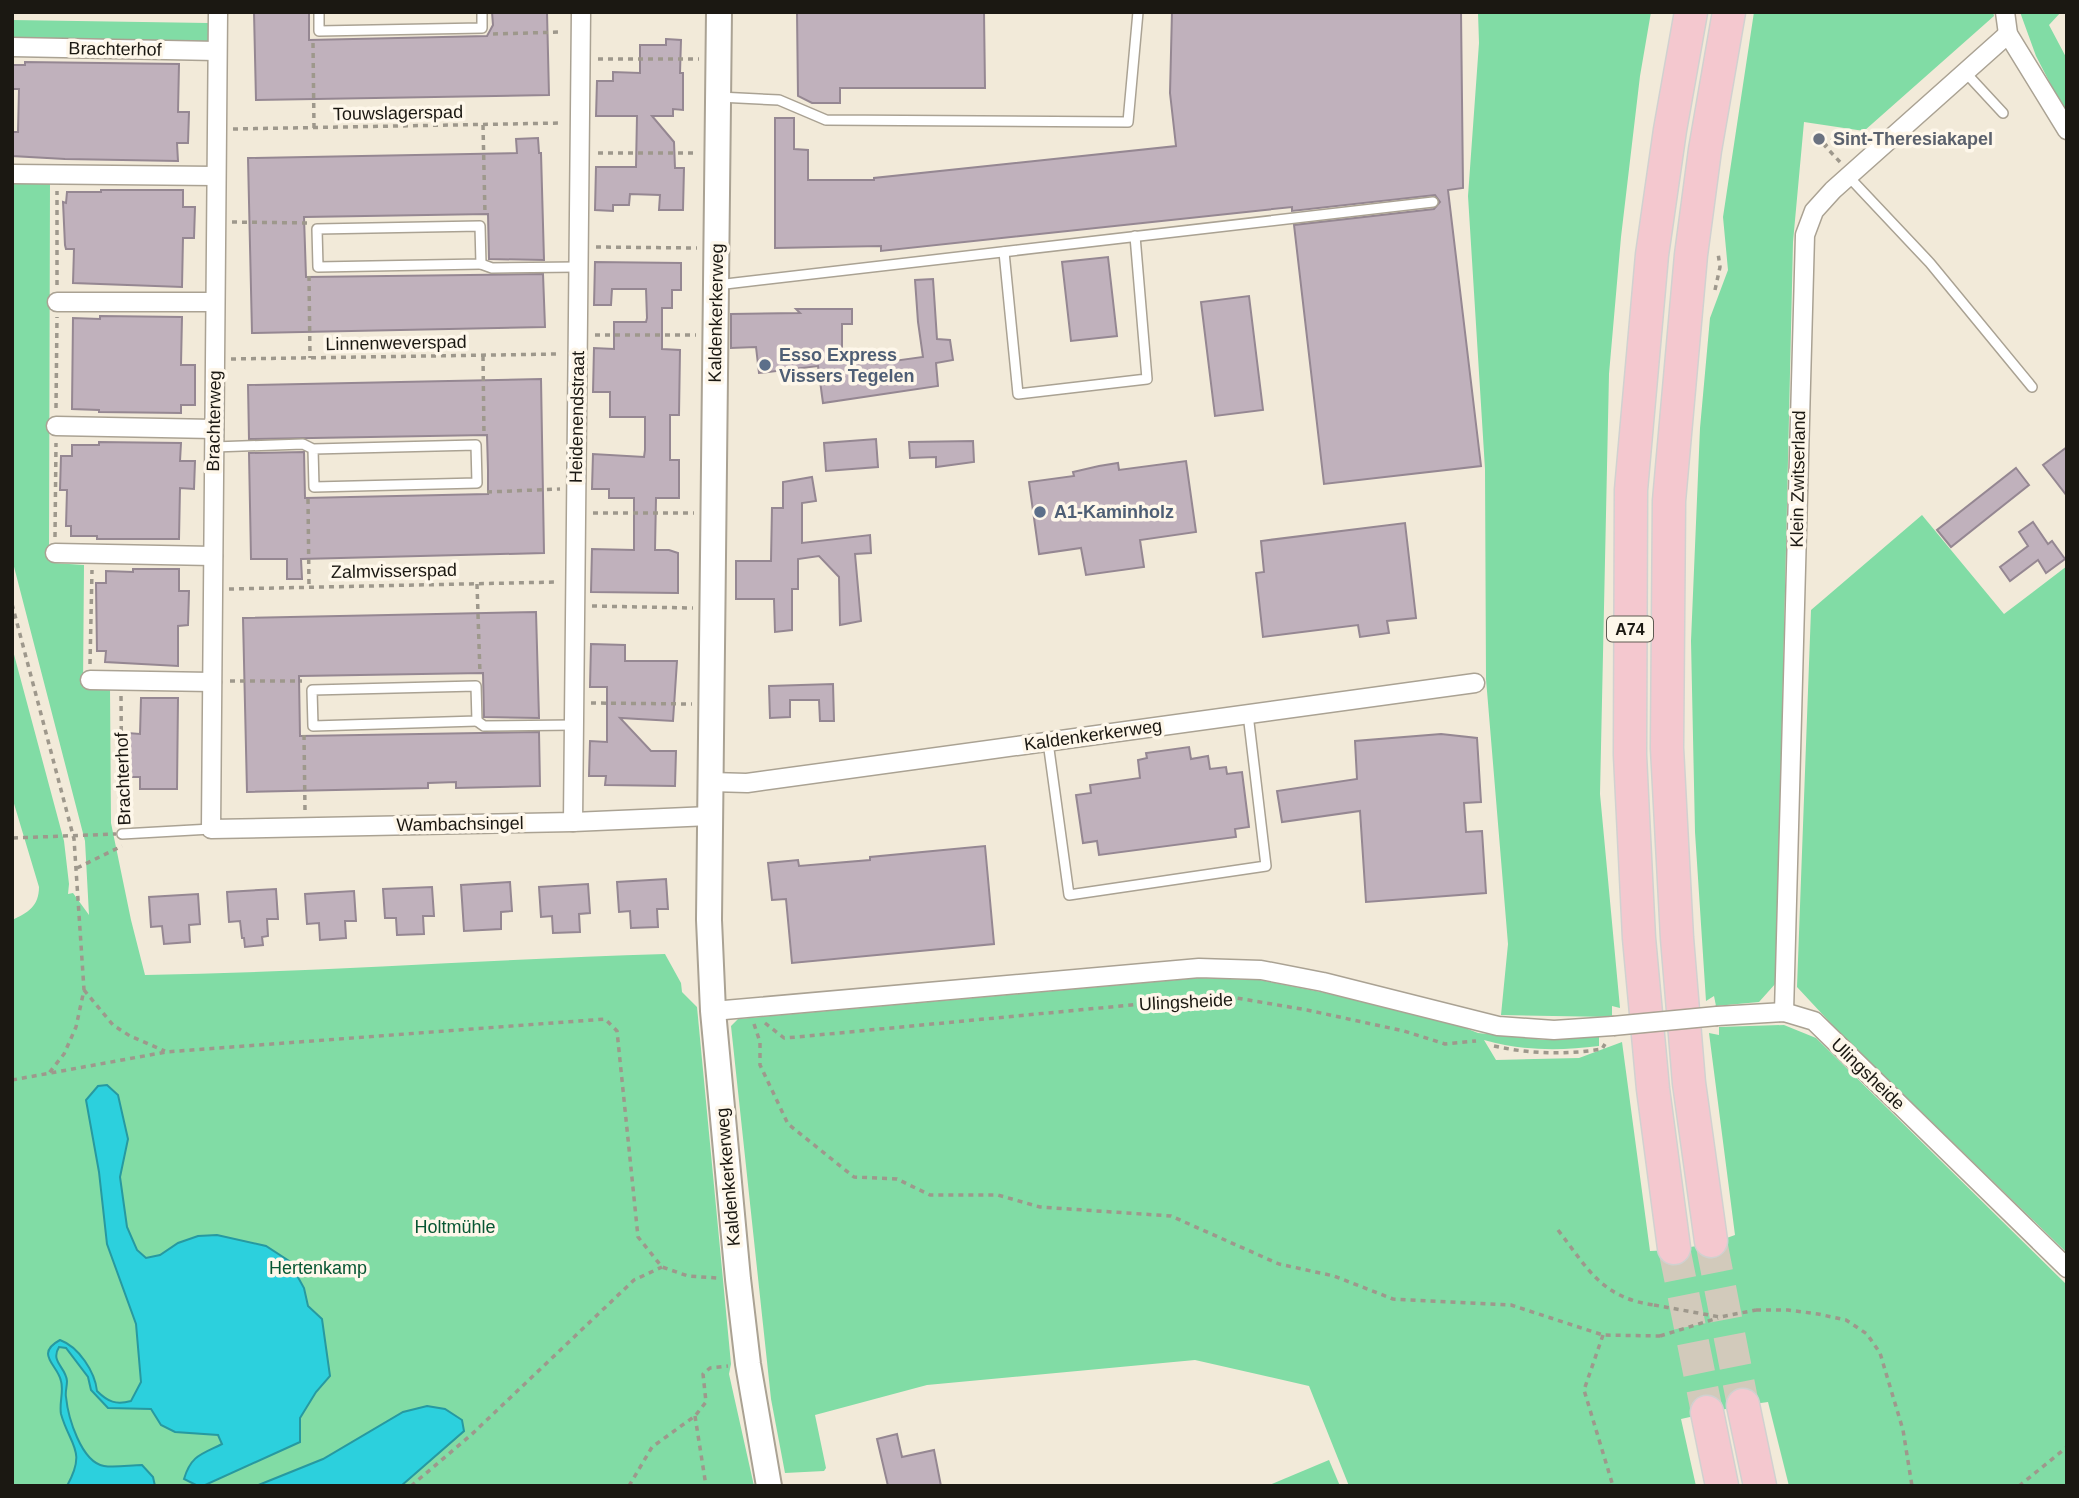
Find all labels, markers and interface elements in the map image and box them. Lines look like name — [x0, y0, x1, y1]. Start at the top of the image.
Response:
street label: Brachterhof — [68, 38, 163, 60]
street label: Touwslagerspad — [333, 102, 463, 124]
place label: Sint-Theresiakapel — [1833, 129, 1993, 149]
marker: Sint-Theresiakapel — [1811, 131, 1827, 147]
street label: Kaldenkerkerweg — [705, 243, 727, 383]
street label: Linnenweverspad — [325, 332, 467, 354]
place label: Esso Express Vissers Tegelen — [779, 345, 914, 386]
street label: Heidenendstraat — [566, 351, 588, 483]
marker: Esso Express Vissers Tegelen — [757, 357, 773, 373]
street label: Brachterweg — [203, 370, 225, 472]
street label: Klein Zwitserland — [1787, 410, 1809, 548]
place label: A1-Kaminholz — [1054, 502, 1174, 522]
marker: A1-Kaminholz — [1032, 504, 1048, 520]
street label: Zalmvisserspad — [331, 560, 457, 582]
road number: A74 — [1607, 616, 1653, 642]
street label: Kaldenkerkerweg — [1023, 715, 1163, 755]
street label: Brachterhof — [111, 731, 135, 826]
street label: Wambachsingel — [396, 813, 524, 835]
street label: Ulingsheide — [1139, 990, 1233, 1014]
street label: Ulingsheide — [1827, 1034, 1909, 1114]
street label: Kaldenkerkerweg — [712, 1107, 744, 1247]
park label: Holtmühle — [414, 1217, 496, 1237]
park label: Hertenkamp — [269, 1258, 367, 1278]

